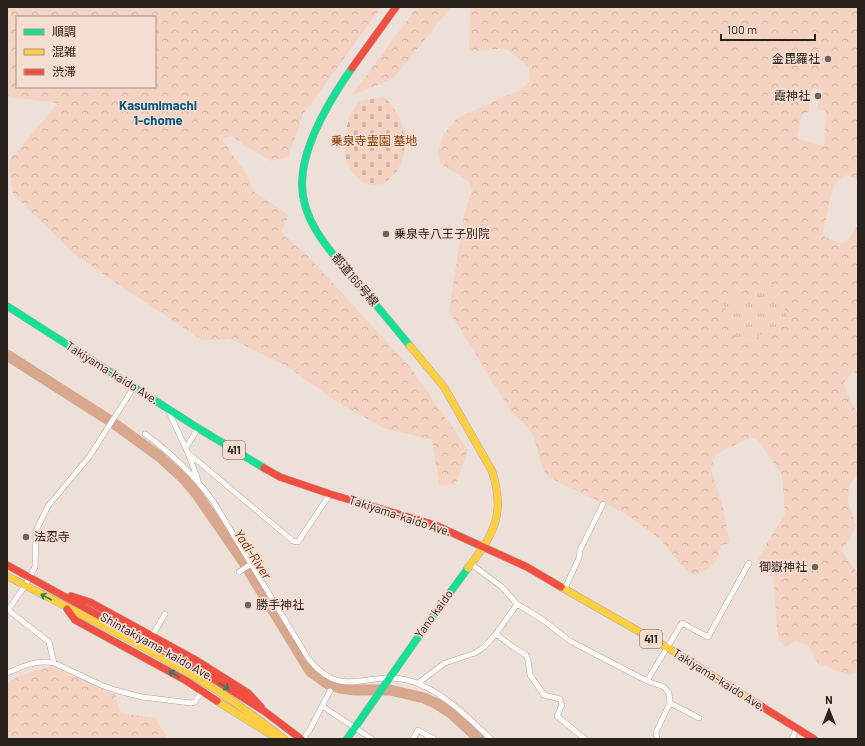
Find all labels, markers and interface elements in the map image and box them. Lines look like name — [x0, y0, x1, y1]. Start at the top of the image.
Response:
legend — [16, 16, 156, 88]
scale bar — [721, 16, 815, 42]
text: 100 m — [727, 22, 757, 36]
text: 順調 — [52, 24, 76, 38]
text: 混雑 — [52, 44, 76, 58]
place label: 金毘羅社 — [772, 51, 820, 65]
marker: 金毘羅社 — [823, 54, 833, 64]
text: 渋滞 — [52, 64, 76, 78]
place label: 霞神社 — [774, 88, 810, 102]
marker: 霞神社 — [813, 91, 823, 101]
district label: Kasumimachi 1-chome — [119, 97, 197, 128]
park label: 乗泉寺霊園 墓地 — [331, 133, 417, 147]
place label: 乗泉寺八王子別院 — [394, 226, 490, 240]
marker: 乗泉寺八王子別院 — [381, 229, 391, 239]
street label: 都道166号線 — [330, 250, 382, 309]
street label: Takiyama-kaido Ave. — [64, 338, 161, 406]
road number: 411 — [223, 441, 245, 459]
street label: Takiyama-kaido Ave. — [347, 492, 453, 538]
water label: Yadi-River — [231, 526, 275, 582]
place label: 法忍寺 — [34, 529, 70, 543]
marker: 法忍寺 — [21, 532, 31, 542]
place label: 御嶽神社 — [759, 559, 807, 573]
marker: 御嶽神社 — [810, 562, 820, 572]
street label: Yano kaido — [411, 587, 455, 640]
one-way arrow — [41, 593, 53, 600]
place label: 勝手神社 — [256, 597, 304, 611]
marker: 勝手神社 — [243, 600, 253, 610]
street label: Shintakiyama-kaido Ave. — [98, 609, 217, 683]
road number: 411 — [640, 630, 662, 648]
street label: Takiyama-kaido Ave. — [671, 645, 768, 713]
one-way arrow — [168, 669, 180, 677]
one-way arrow — [218, 682, 229, 690]
north arrow — [809, 690, 849, 730]
text: N — [825, 693, 833, 706]

